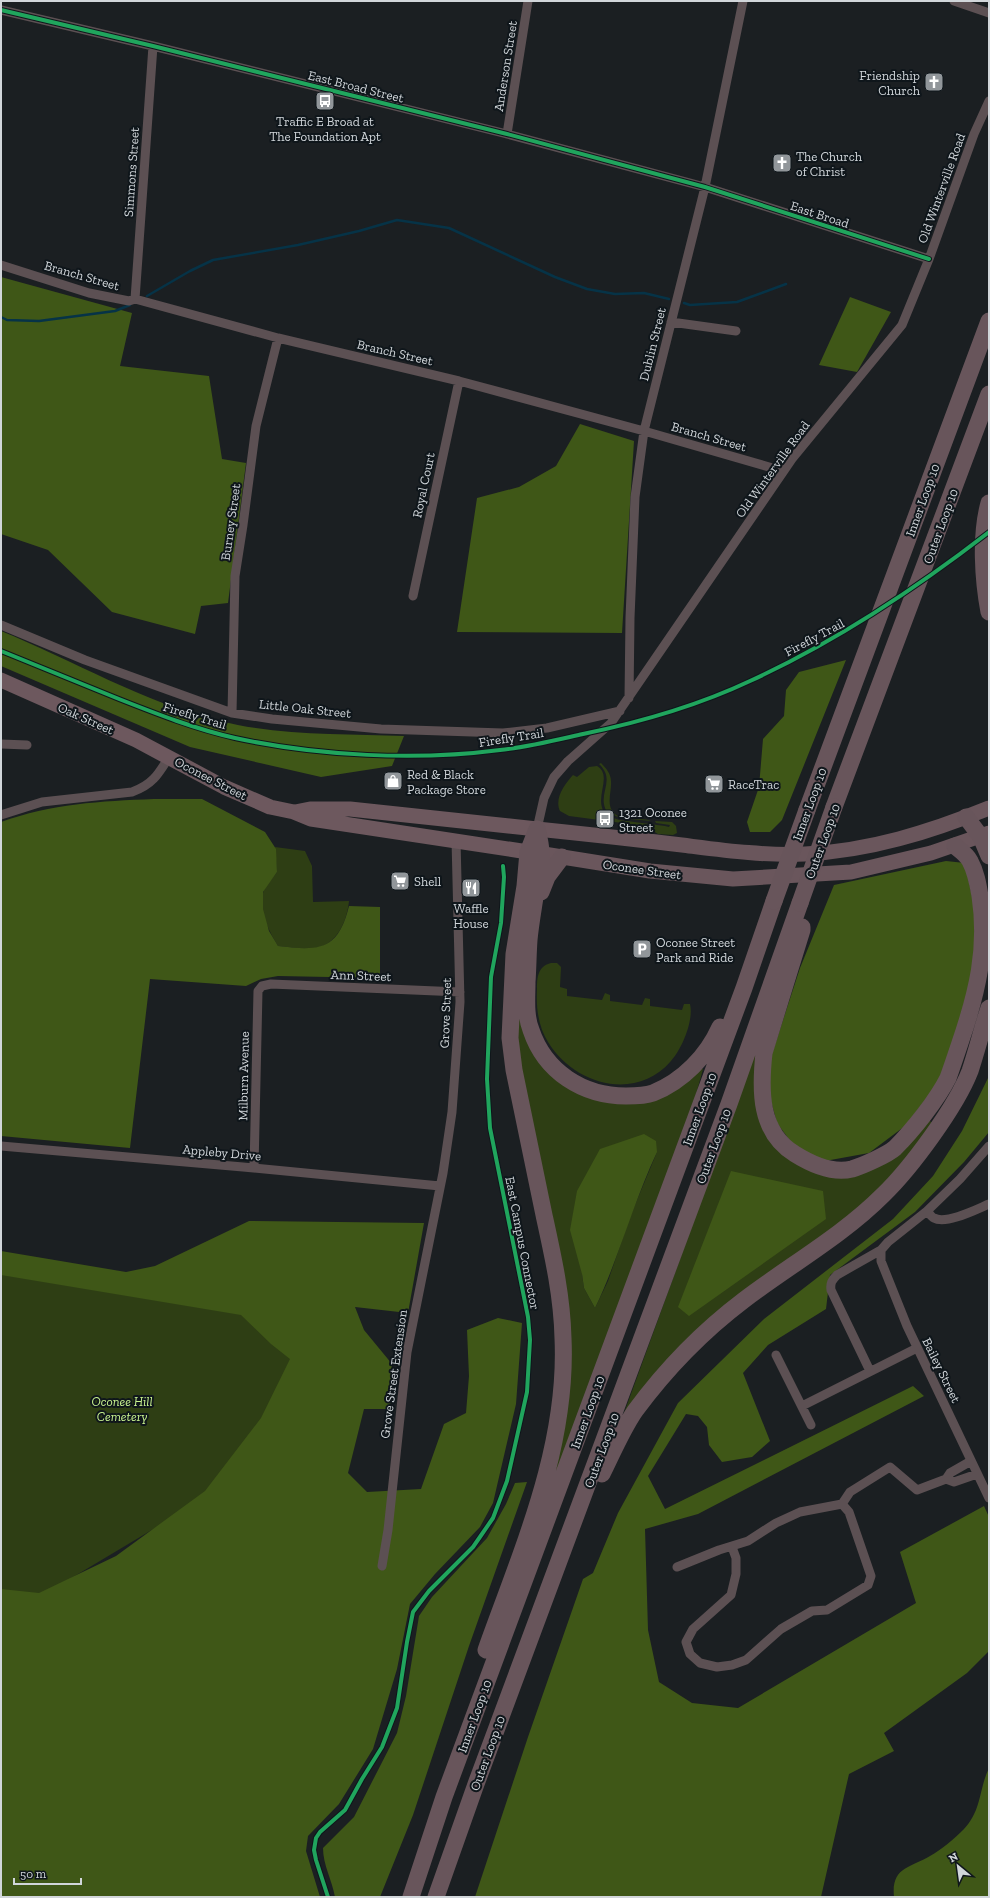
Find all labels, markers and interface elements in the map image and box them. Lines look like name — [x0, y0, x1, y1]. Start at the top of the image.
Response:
street label: Anderson Street — [491, 20, 520, 112]
street label: East Broad Street — [307, 67, 405, 106]
place label: Friendship Church — [859, 68, 921, 98]
church icon: Friendship Church — [923, 71, 945, 93]
bus stop icon: Traffic E Broad at The Foundation Apt — [314, 90, 336, 112]
place label: Traffic E Broad at The Foundation Apt — [269, 114, 381, 144]
street label: Simmons Street — [121, 126, 142, 217]
street label: Old Winterville Road — [915, 131, 968, 245]
place label: The Church of Christ — [796, 149, 863, 179]
church icon: The Church of Christ — [771, 152, 793, 174]
street label: East Broad — [789, 198, 851, 231]
street label: Branch Street — [43, 258, 121, 293]
street label: Dublin Street — [636, 306, 669, 382]
street label: Branch Street — [355, 336, 434, 369]
street label: Old Winterville Road — [732, 418, 813, 521]
street label: Branch Street — [670, 419, 748, 454]
street label: Royal Court — [409, 451, 438, 519]
street label: Inner Loop 10 — [902, 462, 943, 539]
street label: Burney Street — [218, 482, 243, 561]
street label: Outer Loop 10 — [920, 487, 961, 566]
street label: Firefly Trail — [782, 615, 847, 659]
street label: Little Oak Street — [258, 696, 352, 721]
street label: Oak Street — [55, 699, 116, 738]
street label: Firefly Trail — [161, 699, 229, 732]
street label: Firefly Trail — [478, 725, 545, 750]
street label: Oconee Street — [172, 754, 250, 803]
street label: Inner Loop 10 — [789, 766, 830, 843]
place label: Red & Black Package Store — [407, 767, 486, 797]
shop icon: Red & Black Package Store — [382, 770, 404, 792]
supermarket icon: RaceTrac — [703, 773, 725, 795]
place label: RaceTrac — [728, 777, 779, 792]
street label: Outer Loop 10 — [802, 802, 843, 881]
place label: 1321 Oconee Street — [619, 805, 687, 835]
bus stop icon: 1321 Oconee Street — [594, 808, 616, 830]
street label: Oconee Street — [602, 857, 682, 882]
supermarket icon: Shell — [389, 870, 411, 892]
place label: Shell — [414, 874, 442, 889]
restaurant icon: Waffle House — [460, 877, 482, 899]
place label: Waffle House — [453, 901, 489, 931]
place label: Oconee Street Park and Ride — [656, 935, 735, 965]
parking icon: Oconee Street Park and Ride — [631, 938, 653, 960]
street label: Ann Street — [330, 967, 392, 984]
street label: Grove Street — [437, 977, 454, 1049]
street label: Milburn Avenue — [235, 1031, 252, 1121]
street label: Inner Loop 10 — [679, 1071, 720, 1148]
street label: Outer Loop 10 — [693, 1107, 734, 1186]
street label: Appleby Drive — [182, 1142, 262, 1163]
street label: East Campus Connector — [502, 1175, 543, 1311]
street label: Grove Street Extension — [377, 1308, 410, 1439]
street label: Bailey Street — [919, 1335, 964, 1405]
street label: Inner Loop 10 — [567, 1374, 608, 1451]
park label: Oconee Hill Cemetery — [91, 1394, 153, 1424]
street label: Outer Loop 10 — [581, 1411, 622, 1490]
street label: Inner Loop 10 — [454, 1678, 495, 1755]
street label: Outer Loop 10 — [467, 1714, 508, 1793]
north arrow — [938, 1846, 978, 1886]
text: N — [947, 1850, 961, 1865]
scale bar — [14, 1860, 81, 1886]
text: 50 m — [20, 1867, 47, 1881]

